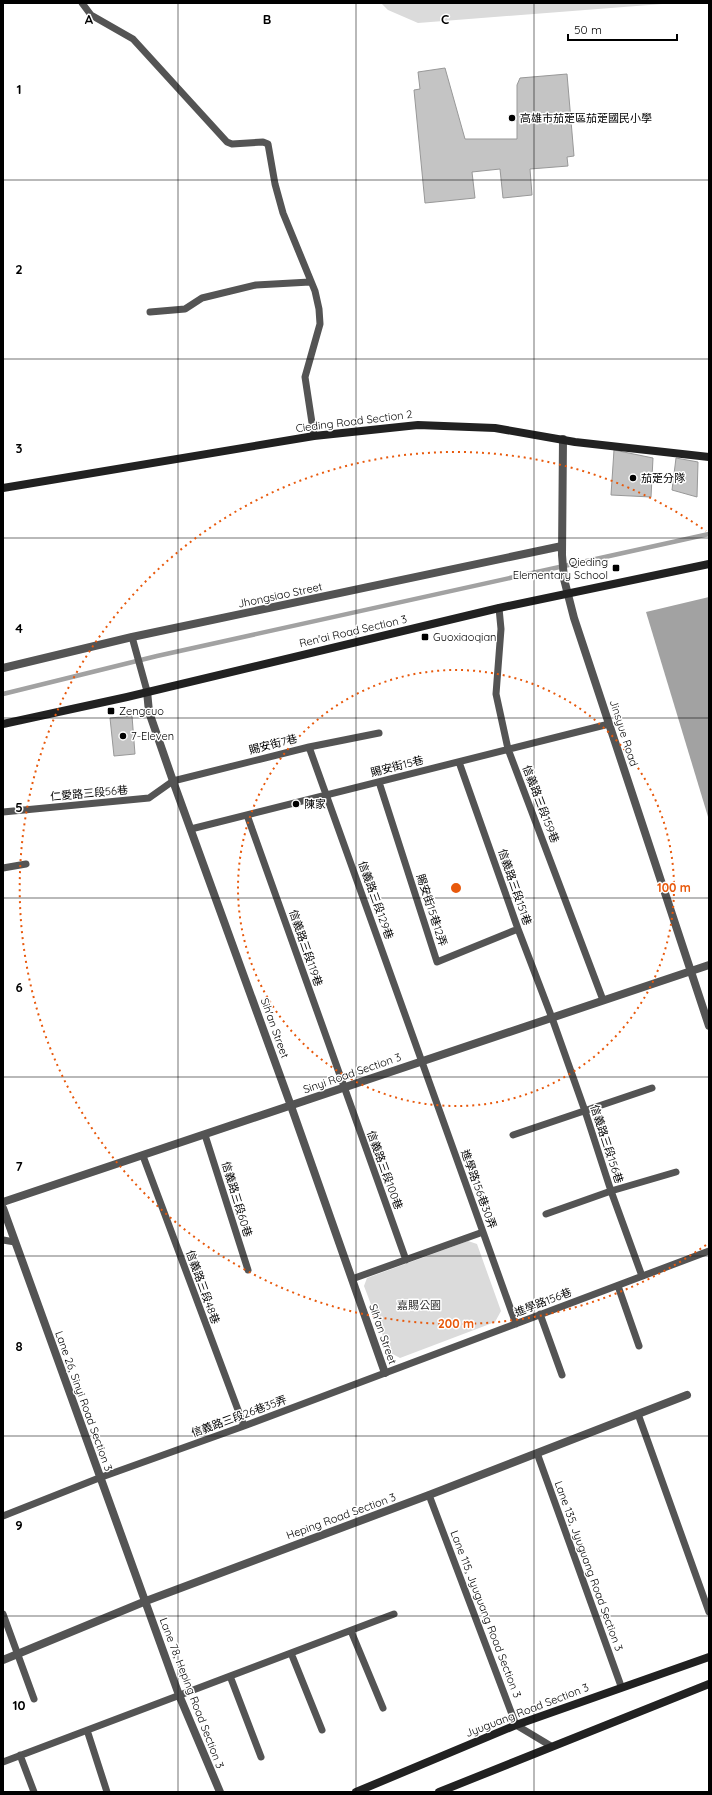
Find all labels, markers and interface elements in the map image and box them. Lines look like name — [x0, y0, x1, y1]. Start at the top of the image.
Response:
text: A — [85, 11, 94, 27]
text: B — [263, 11, 271, 27]
text: C — [441, 11, 449, 27]
scale bar — [568, 16, 677, 42]
text: 50 m — [574, 22, 602, 37]
text: 1 — [16, 81, 22, 97]
place label: 高雄市茄萣區茄萣國民小學 — [520, 111, 652, 125]
marker: 高雄市茄萣區茄萣國民小學 — [507, 113, 517, 123]
text: 2 — [15, 261, 23, 277]
street label: Cieding Road Section 2 — [295, 407, 413, 435]
text: 3 — [16, 440, 23, 456]
place label: 茄萣分隊 — [641, 471, 685, 485]
marker: 茄萣分隊 — [628, 473, 638, 483]
place label: Qieding Elementary School — [513, 555, 608, 582]
marker: Qieding Elementary School — [611, 563, 621, 573]
street label: Jhongsiao Street — [236, 579, 324, 611]
street label: Ren'ai Road Section 3 — [298, 612, 409, 650]
text: 4 — [15, 620, 23, 636]
place label: Guoxiaoqian — [433, 630, 496, 644]
marker: Guoxiaoqian — [420, 632, 430, 642]
street label: Jinsyue Road — [607, 698, 641, 768]
place label: Zengcuo — [119, 704, 164, 718]
marker: Zengcuo — [106, 706, 116, 716]
place label: 7-Eleven — [131, 729, 174, 743]
marker: 7-Eleven — [118, 731, 128, 741]
street label: 賜安街7巷 — [247, 731, 299, 757]
street label: 賜安街15巷 — [369, 753, 425, 779]
street label: 信義路三段159巷 — [520, 763, 562, 845]
street label: 仁愛路三段56巷 — [50, 783, 128, 803]
place label: 陳家 — [304, 797, 326, 811]
text: 5 — [15, 799, 23, 815]
marker: 陳家 — [291, 799, 301, 809]
street label: 信義路三段151巷 — [495, 847, 535, 927]
street label: 信義路三段129巷 — [355, 859, 397, 941]
street label: 賜安街15巷12弄 — [414, 872, 450, 948]
text: 100 m — [657, 880, 691, 895]
centre of rings — [449, 881, 463, 895]
street label: 信義路三段119巷 — [286, 908, 326, 988]
text: 6 — [15, 979, 23, 995]
street label: Sih'an Street — [258, 996, 292, 1060]
street label: Sinyi Road Section 3 — [301, 1050, 403, 1096]
street label: 信義路三段156巷 — [588, 1103, 626, 1185]
street label: 信義路三段100巷 — [364, 1129, 406, 1211]
street label: 進學路156巷30弄 — [458, 1147, 500, 1231]
text: 7 — [15, 1158, 23, 1174]
street label: 信義路三段60巷 — [219, 1159, 255, 1239]
street label: 信義路三段48巷 — [183, 1248, 223, 1326]
street label: 進學路156巷 — [512, 1285, 574, 1319]
park label: 嘉賜公園 — [397, 1298, 441, 1312]
street label: Sih'an Street — [366, 1302, 400, 1366]
text: 200 m — [438, 1316, 474, 1331]
street label: Lane 26, Sinyi Road Section 3 — [52, 1329, 116, 1473]
text: 8 — [15, 1338, 23, 1354]
street label: 信義路三段26巷35弄 — [189, 1392, 289, 1440]
street label: Lane 135, Jyuguang Road Section 3 — [552, 1479, 626, 1653]
street label: Heping Road Section 3 — [284, 1490, 398, 1542]
text: 9 — [15, 1517, 23, 1533]
street label: Lane 115, Jyuguang Road Section 3 — [448, 1528, 525, 1700]
street label: Lane 78, Heping Road Section 3 — [157, 1616, 227, 1771]
street label: Jyuguang Road Section 3 — [463, 1680, 591, 1740]
text: 10 — [12, 1697, 26, 1713]

